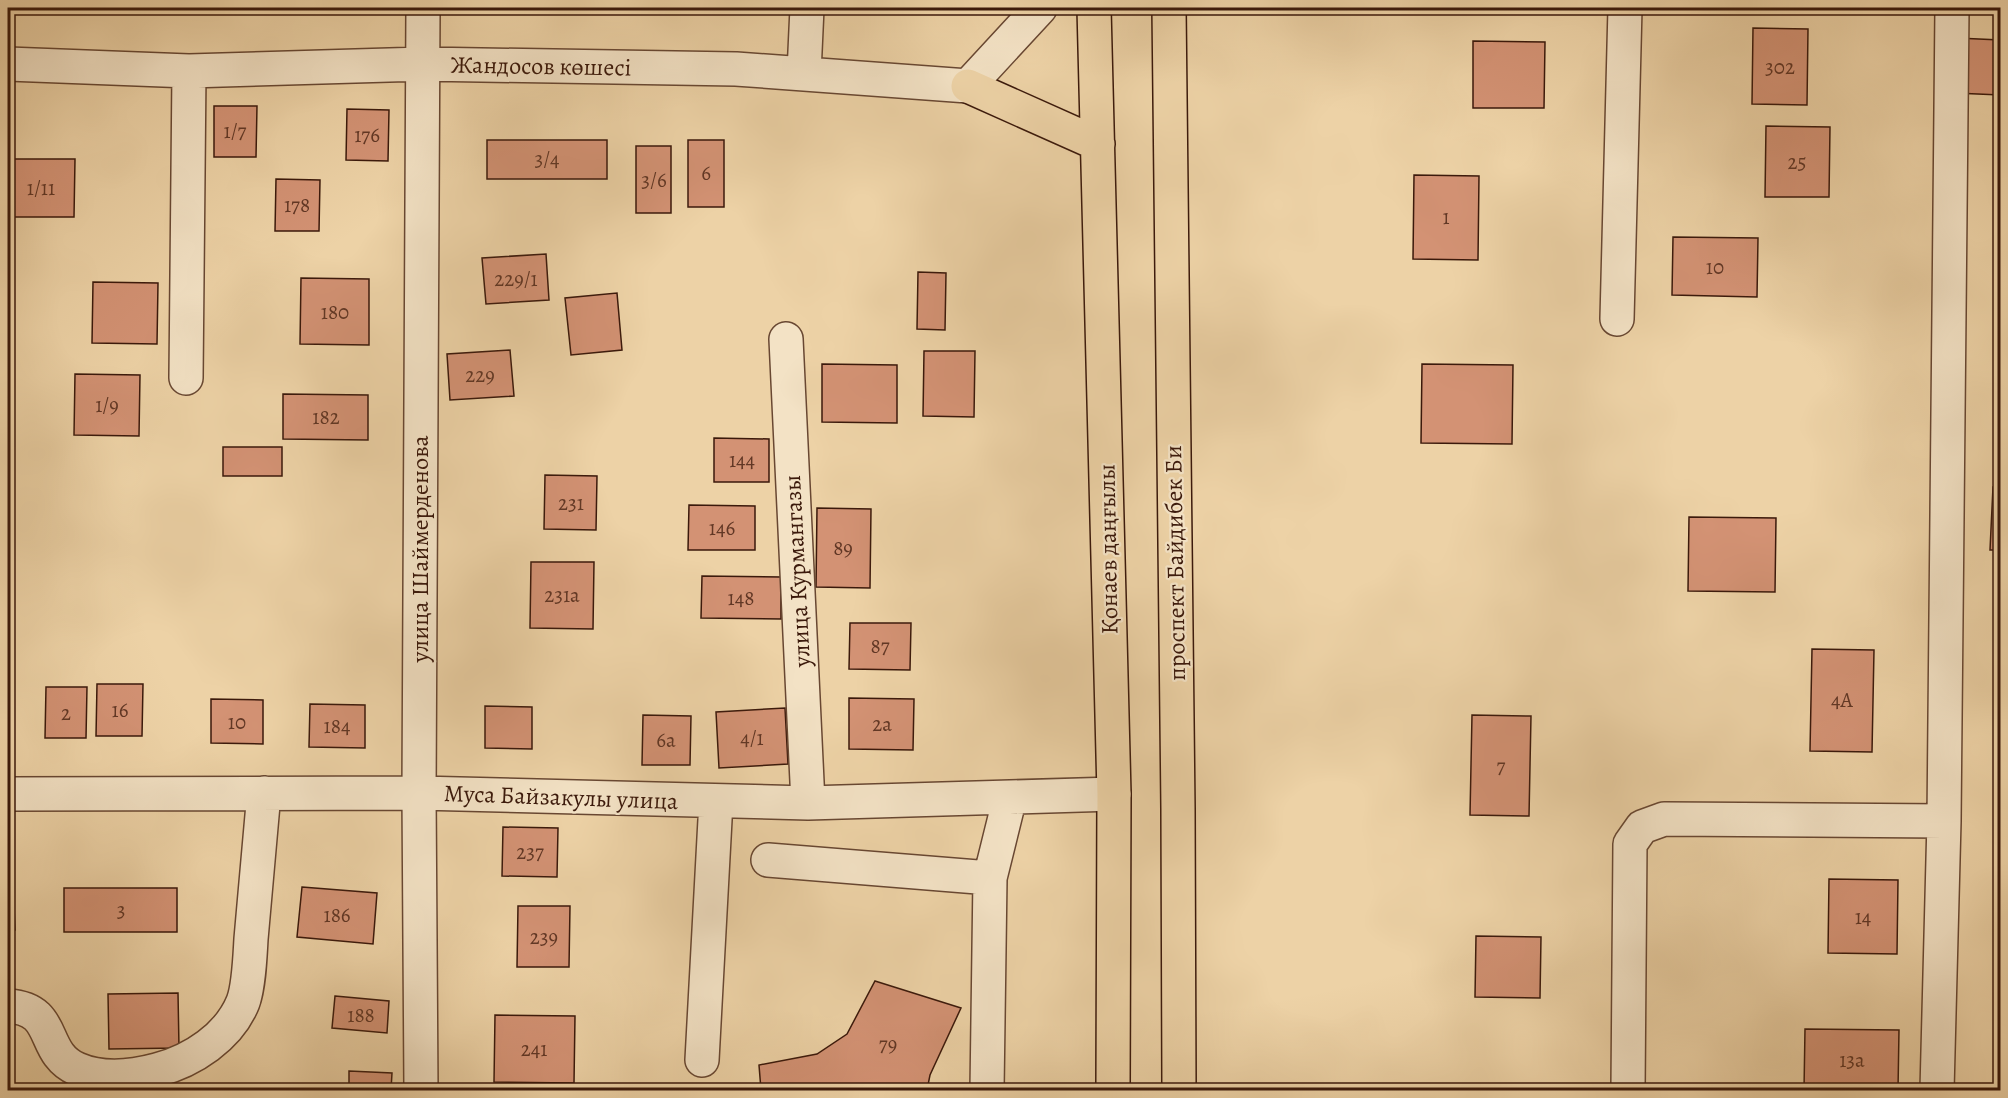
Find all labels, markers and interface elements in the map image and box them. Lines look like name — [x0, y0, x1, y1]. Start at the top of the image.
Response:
street label: Жандосов көшесі — [450, 48, 632, 84]
house number: 302 — [1765, 53, 1795, 81]
house number: 1/7 — [224, 117, 247, 145]
house number: 176 — [354, 121, 380, 149]
house number: 3/4 — [534, 145, 560, 173]
house number: 25 — [1787, 148, 1807, 176]
house number: 6 — [701, 159, 711, 187]
house number: 3/6 — [641, 166, 667, 194]
house number: 1/11 — [27, 174, 55, 202]
house number: 178 — [284, 191, 310, 219]
house number: 1 — [1442, 203, 1450, 231]
house number: 10 — [1706, 253, 1724, 281]
house number: 229/1 — [494, 265, 538, 293]
house number: 180 — [321, 298, 349, 326]
house number: 229 — [465, 361, 495, 389]
house number: 1/9 — [95, 391, 119, 419]
house number: 182 — [312, 403, 340, 431]
street label: улица Шаймерденова — [404, 435, 436, 664]
street label: проспект Байдибек Би — [1157, 445, 1193, 681]
house number: 144 — [729, 446, 755, 474]
street label: Қонаев даңғылы — [1091, 464, 1125, 634]
street label: улица Курмангазы — [776, 474, 818, 669]
house number: 231 — [558, 489, 584, 517]
house number: 146 — [709, 514, 735, 542]
house number: 89 — [833, 534, 853, 562]
house number: 231а — [544, 581, 580, 609]
house number: 148 — [728, 584, 754, 612]
house number: 87 — [870, 632, 890, 660]
house number: 4А — [1831, 686, 1854, 714]
house number: 16 — [112, 696, 129, 724]
house number: 2 — [61, 699, 71, 727]
house number: 10 — [228, 708, 246, 736]
house number: 2а — [872, 710, 892, 738]
house number: 184 — [324, 712, 350, 740]
house number: 4/1 — [740, 724, 764, 752]
house number: 6а — [656, 726, 676, 754]
house number: 7 — [1497, 752, 1506, 780]
street label: Муса Байзакулы улица — [443, 777, 679, 817]
house number: 237 — [516, 838, 544, 866]
house number: 3 — [117, 896, 125, 924]
house number: 186 — [323, 901, 351, 929]
house number: 14 — [1855, 903, 1871, 931]
house number: 239 — [530, 923, 558, 951]
house number: 188 — [347, 1001, 375, 1029]
house number: 79 — [879, 1030, 897, 1058]
house number: 241 — [521, 1035, 547, 1063]
house number: 13а — [1839, 1046, 1865, 1074]

